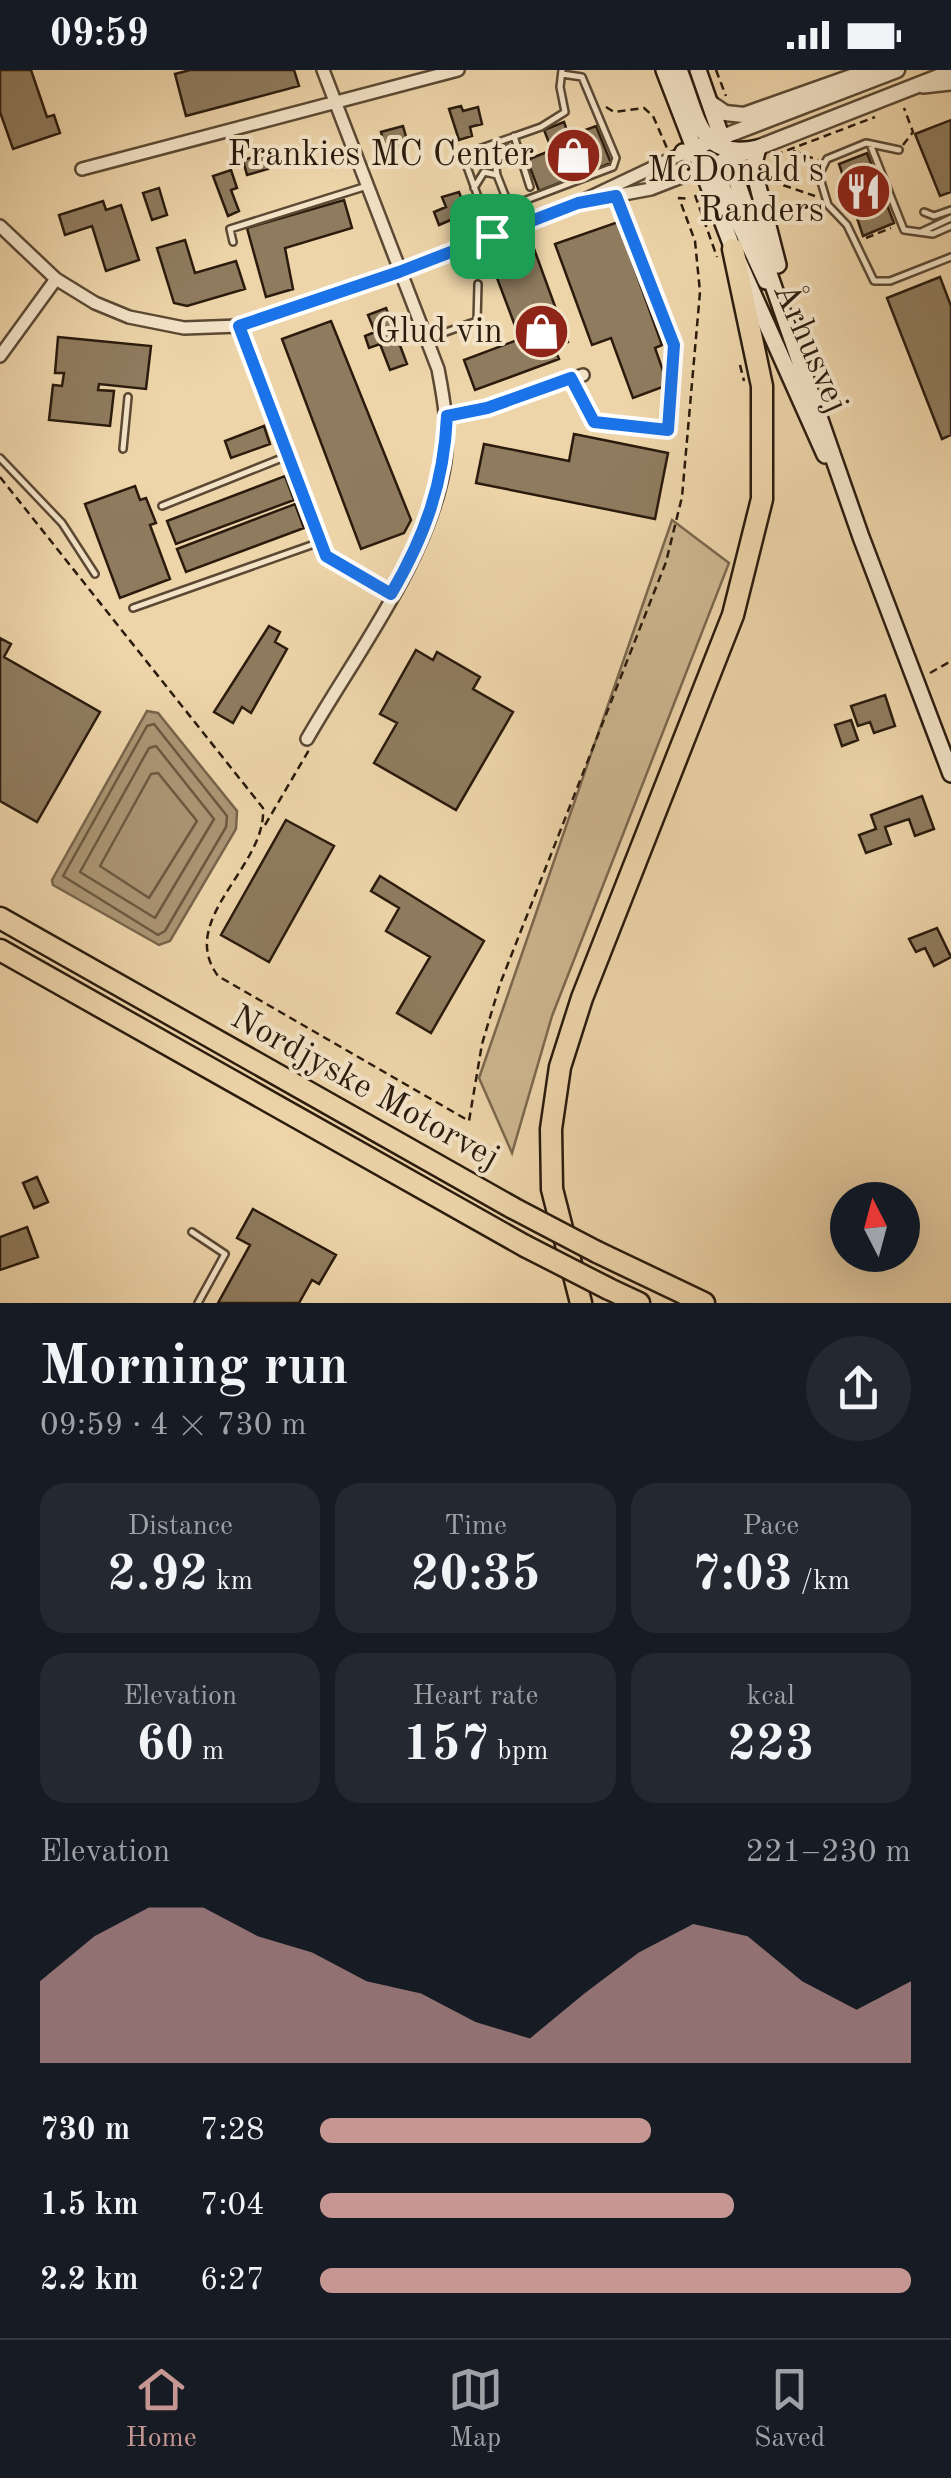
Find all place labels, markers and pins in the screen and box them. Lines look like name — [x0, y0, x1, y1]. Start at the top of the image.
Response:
shop icon: Frankies MC Center — [543, 125, 603, 185]
place label: Frankies MC Center — [227, 138, 534, 173]
place label: McDonald's Randers — [647, 154, 824, 229]
restaurant icon: McDonald's Randers — [833, 161, 893, 221]
pin — [450, 194, 535, 279]
shop icon: Glud vin — [512, 302, 572, 362]
place label: Glud vin — [375, 315, 503, 350]

